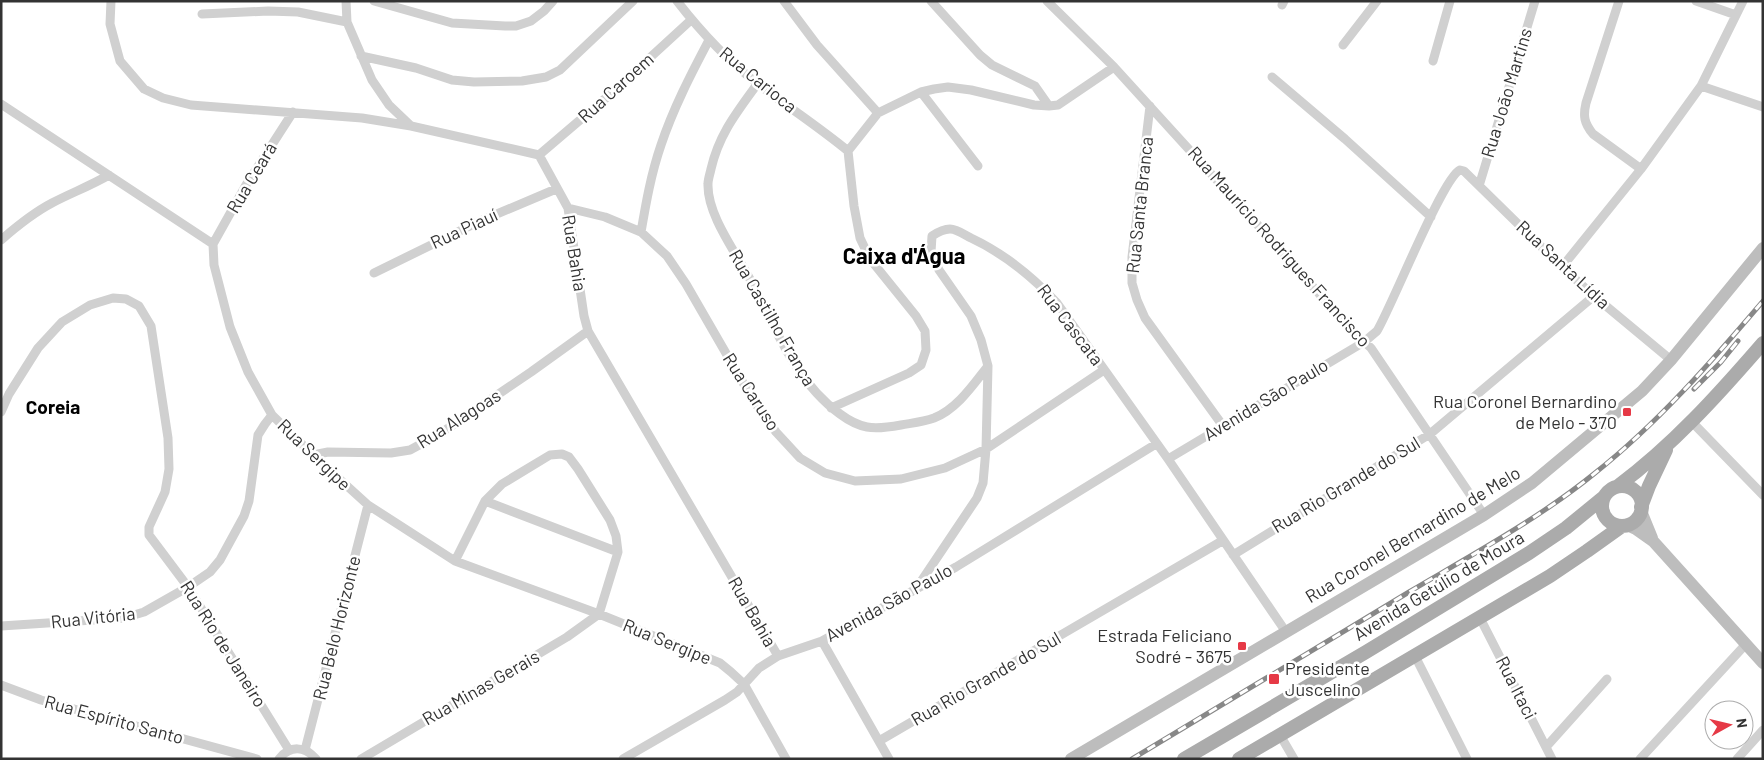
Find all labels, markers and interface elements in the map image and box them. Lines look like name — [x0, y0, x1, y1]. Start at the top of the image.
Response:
street label: Rua João Martins — [1476, 25, 1536, 160]
street label: Rua Carioca — [716, 41, 802, 117]
street label: Rua Caroem — [573, 48, 658, 127]
street label: Rua Santa Branca — [1121, 135, 1157, 274]
street label: Rua Ceará — [221, 138, 281, 217]
street label: Rua Maurício Rodrigues Francisco — [1184, 141, 1376, 351]
street label: Rua Piauí — [427, 203, 501, 253]
street label: Rua Bahia — [558, 213, 592, 293]
street label: Rua Santa Lídia — [1512, 215, 1615, 313]
district label: Caixa d'Água — [843, 242, 965, 268]
street label: Rua Castilho França — [725, 245, 821, 390]
street label: Rua Cascata — [1033, 279, 1109, 369]
street label: Rua Caruso — [719, 349, 785, 434]
street label: Avenida São Paulo — [1199, 353, 1332, 445]
street label: Rua Alagoas — [412, 384, 505, 453]
place label: Rua Coronel Bernardino de Melo - 370 — [1433, 390, 1617, 433]
district label: Coreia — [26, 395, 80, 418]
marker: Rua Coronel Bernardino de Melo - 370 — [1621, 406, 1633, 418]
street label: Rua Sergipe — [273, 414, 356, 495]
street label: Rua Rio Grande do Sul — [1267, 431, 1424, 537]
street label: Rua Coronel Bernardino de Melo — [1301, 461, 1524, 607]
street label: Avenida Getúlio de Moura — [1349, 525, 1528, 645]
street label: Rua Belo Horizonte — [307, 553, 365, 702]
street label: Avenida São Paulo — [821, 558, 956, 646]
street label: Rua Bahia — [724, 573, 782, 650]
street label: Rua Rio de Janeiro — [176, 576, 272, 711]
street label: Rua Vitória — [50, 602, 136, 632]
street label: Rua Sergipe — [620, 613, 715, 669]
place label: Estrada Feliciano Sodré - 3675 — [1097, 624, 1232, 667]
street label: Rua Rio Grande do Sul — [907, 626, 1064, 730]
marker: Estrada Feliciano Sodré - 3675 — [1236, 640, 1248, 652]
street label: Rua Minas Gerais — [418, 645, 543, 730]
street label: Rua Itaci — [1492, 652, 1542, 723]
place label: Presidente Juscelino — [1285, 657, 1370, 700]
marker: Presidente Juscelino — [1267, 672, 1281, 686]
street label: Rua Espírito Santo — [42, 690, 186, 748]
north arrow — [1704, 700, 1754, 750]
text: N — [1733, 717, 1751, 729]

